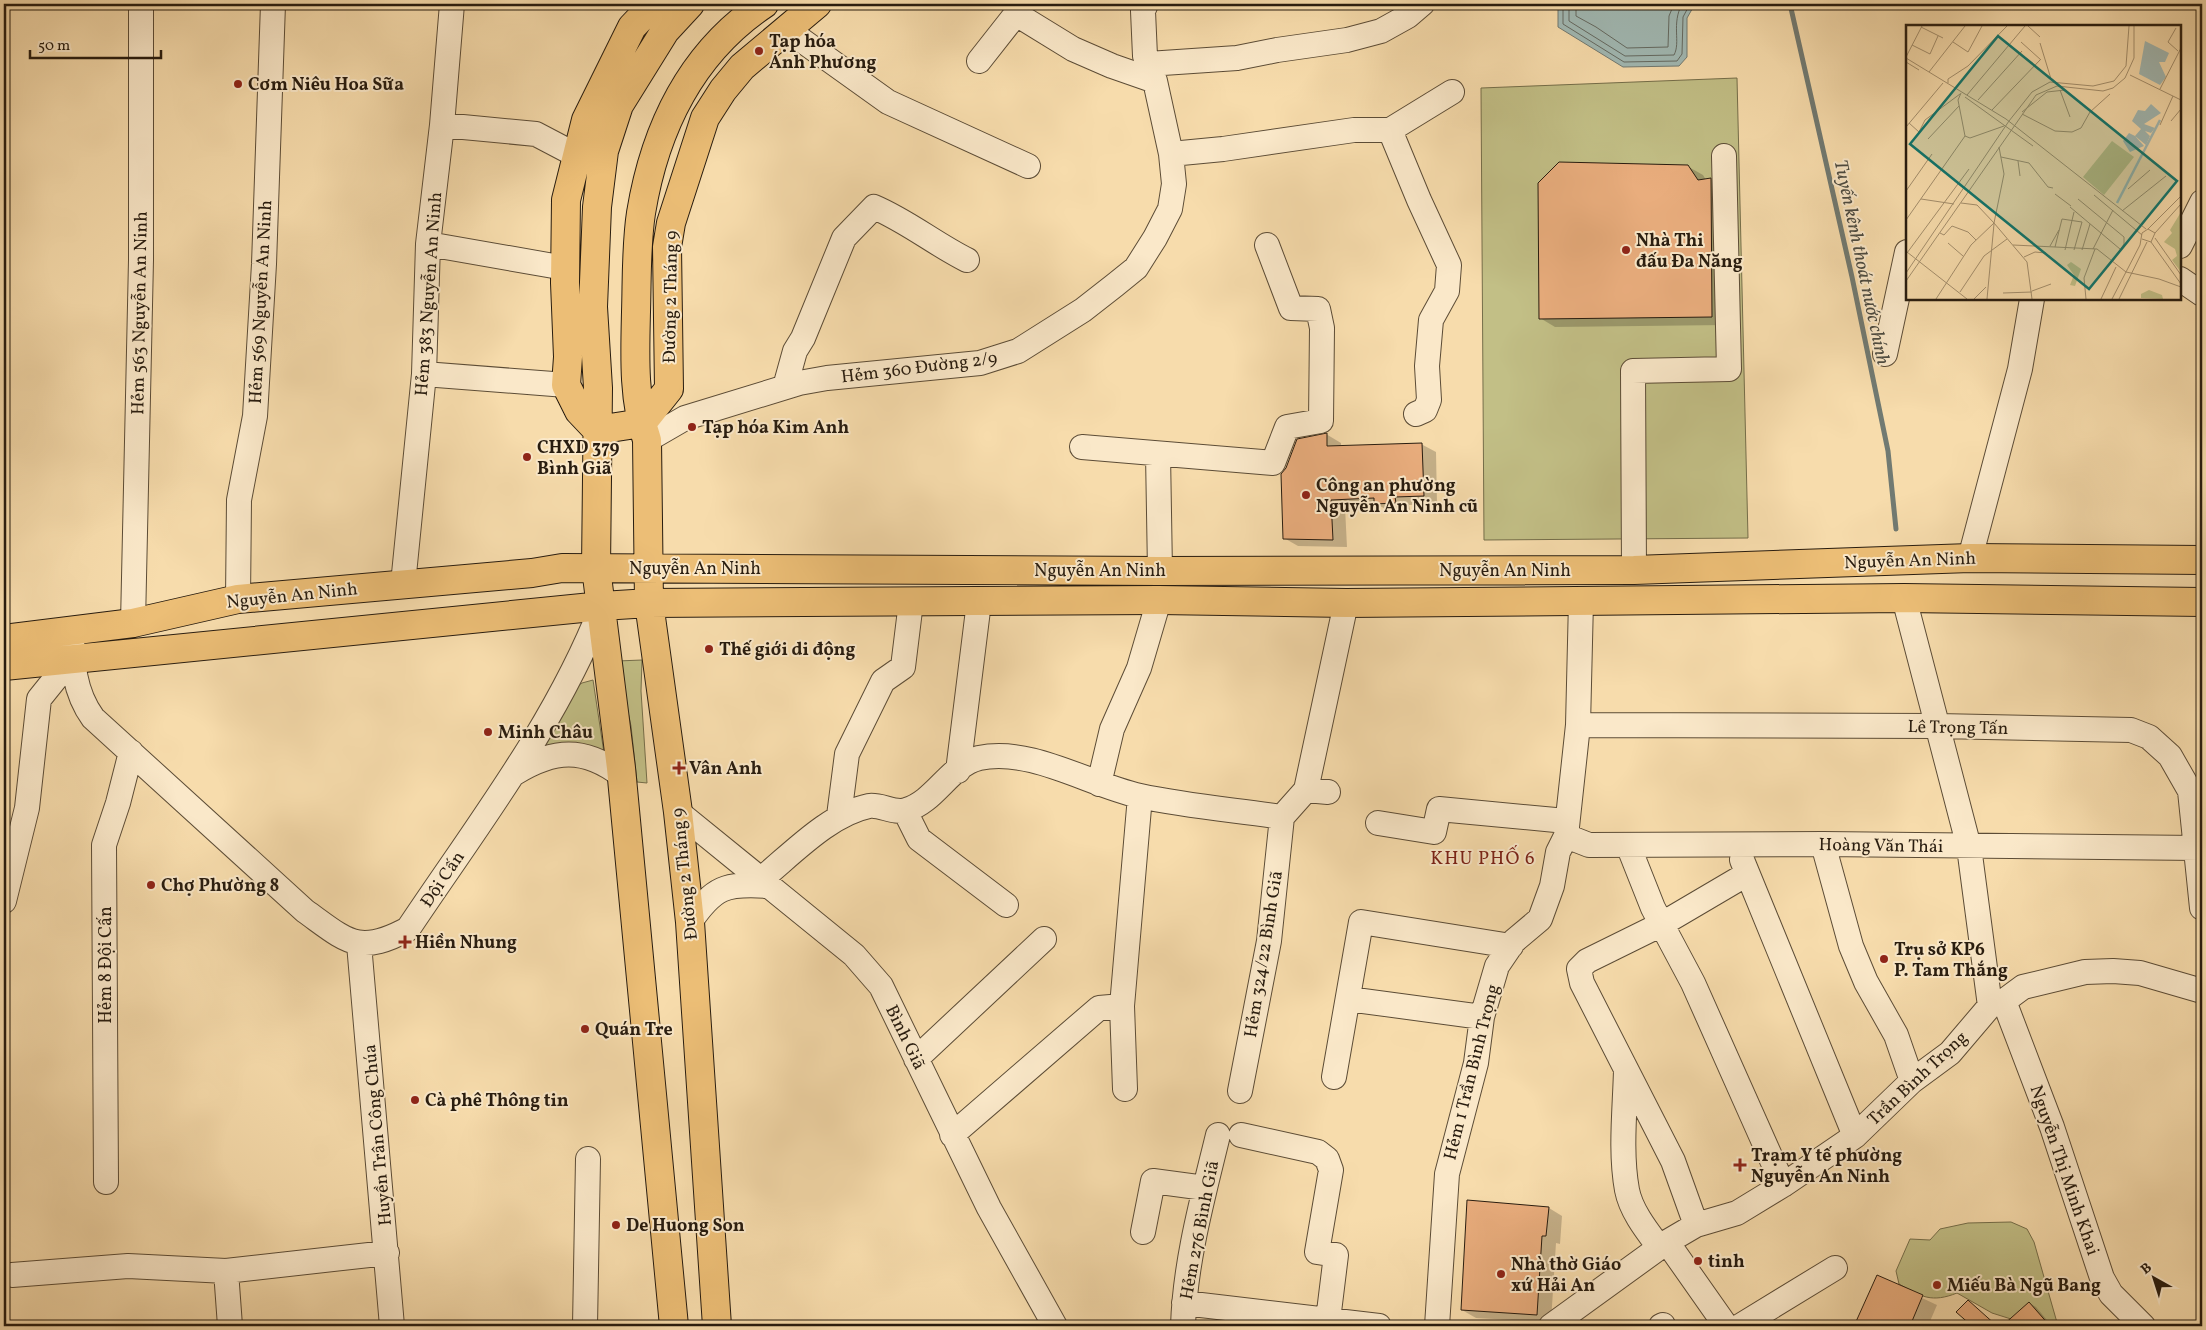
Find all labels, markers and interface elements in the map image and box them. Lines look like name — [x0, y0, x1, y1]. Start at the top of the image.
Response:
inset map — [1906, 25, 2181, 300]
scale bar — [30, 28, 161, 60]
place label: Tạp hóa Ánh Phương — [769, 30, 877, 76]
text: 50 m — [38, 36, 70, 57]
marker: Tạp hóa Ánh Phương — [753, 45, 765, 57]
place label: Cơm Niêu Hoa Sữa — [248, 73, 404, 98]
marker: Cơm Niêu Hoa Sữa — [232, 78, 244, 90]
water label: Tuyến kênh thoát nước chính — [1827, 158, 1895, 367]
street label: Hẻm 383 Nguyễn An Ninh — [410, 191, 449, 397]
street label: Hẻm 569 Nguyễn An Ninh — [244, 199, 279, 405]
street label: Hẻm 563 Nguyễn An Ninh — [126, 211, 155, 415]
place label: Nhà Thi đấu Đa Năng — [1636, 229, 1743, 275]
street label: Đường 2 Tháng 9 — [658, 230, 685, 364]
marker: Nhà Thi đấu Đa Năng — [1620, 244, 1632, 256]
street label: Hẻm 360 Đường 2/9 — [840, 346, 999, 390]
place label: Tạp hóa Kim Anh — [702, 416, 849, 441]
marker: Tạp hóa Kim Anh — [686, 421, 698, 433]
place label: CHXD 379 Bình Giã — [537, 436, 619, 482]
marker: CHXD 379 Bình Giã — [521, 451, 533, 463]
place label: Công an phường Nguyễn An Ninh cũ — [1316, 474, 1478, 520]
marker: Công an phường Nguyễn An Ninh cũ — [1300, 489, 1312, 501]
street label: Nguyễn An Ninh — [1844, 547, 1977, 576]
street label: Nguyễn An Ninh — [629, 557, 761, 582]
street label: Nguyễn An Ninh — [1034, 559, 1166, 584]
street label: Nguyễn An Ninh — [1439, 559, 1571, 584]
street label: Nguyễn An Ninh — [225, 577, 359, 616]
place label: Thế giới di động — [719, 638, 855, 663]
marker: Thế giới di động — [703, 643, 715, 655]
street label: Lê Trọng Tấn — [1907, 715, 2009, 742]
place label: Minh Châu — [498, 721, 593, 746]
marker: Minh Châu — [482, 726, 494, 738]
place label: Vân Anh — [689, 757, 763, 782]
marker: Vân Anh — [673, 762, 685, 774]
street label: Đường 2 Tháng 9 — [666, 807, 705, 941]
street label: Hoàng Văn Thái — [1818, 833, 1943, 860]
district label: KHU PHỐ 6 — [1430, 845, 1536, 872]
street label: Đội Cấn — [415, 846, 471, 913]
street label: Hẻm 324/22 Bình Giã — [1239, 869, 1290, 1039]
place label: Chợ Phường 8 — [161, 874, 279, 899]
marker: Chợ Phường 8 — [145, 879, 157, 891]
street label: Hẻm 8 Đội Cấn — [94, 906, 119, 1024]
place label: Hiền Nhung — [415, 931, 517, 956]
marker: Hiền Nhung — [399, 936, 411, 948]
place label: Trụ sở KP6 P. Tam Thắng — [1894, 938, 2008, 984]
marker: Trụ sở KP6 P. Tam Thắng — [1878, 953, 1890, 965]
street label: Hẻm 1 Trần Bình Trọng — [1439, 982, 1506, 1163]
street label: Bình Giã — [878, 1001, 931, 1074]
place label: Quán Tre — [595, 1018, 673, 1043]
marker: Quán Tre — [579, 1023, 591, 1035]
street label: Trần Bình Trọng — [1862, 1026, 1974, 1132]
street label: Huyền Trân Công Chúa — [358, 1043, 399, 1227]
street label: Nguyễn Thị Minh Khai — [2023, 1082, 2104, 1259]
place label: Cà phê Thông tin — [425, 1089, 569, 1114]
marker: Cà phê Thông tin — [409, 1094, 421, 1106]
place label: Trạm Y tế phường Nguyễn An Ninh — [1751, 1144, 1902, 1190]
street label: Hẻm 276 Bình Giã — [1175, 1158, 1226, 1302]
marker: Trạm Y tế phường Nguyễn An Ninh — [1733, 1158, 1747, 1172]
place label: De Huong Son — [626, 1214, 745, 1239]
marker: De Huong Son — [610, 1219, 622, 1231]
place label: tinh — [1708, 1250, 1745, 1275]
north arrow — [2128, 1252, 2178, 1302]
place label: Nhà thờ Giáo xứ Hải An — [1511, 1253, 1621, 1299]
marker: tinh — [1692, 1255, 1704, 1267]
text: B — [2137, 1259, 2156, 1279]
marker: Nhà thờ Giáo xứ Hải An — [1495, 1268, 1507, 1280]
place label: Miếu Bà Ngũ Bang — [1947, 1274, 2101, 1299]
marker: Miếu Bà Ngũ Bang — [1931, 1279, 1943, 1291]

